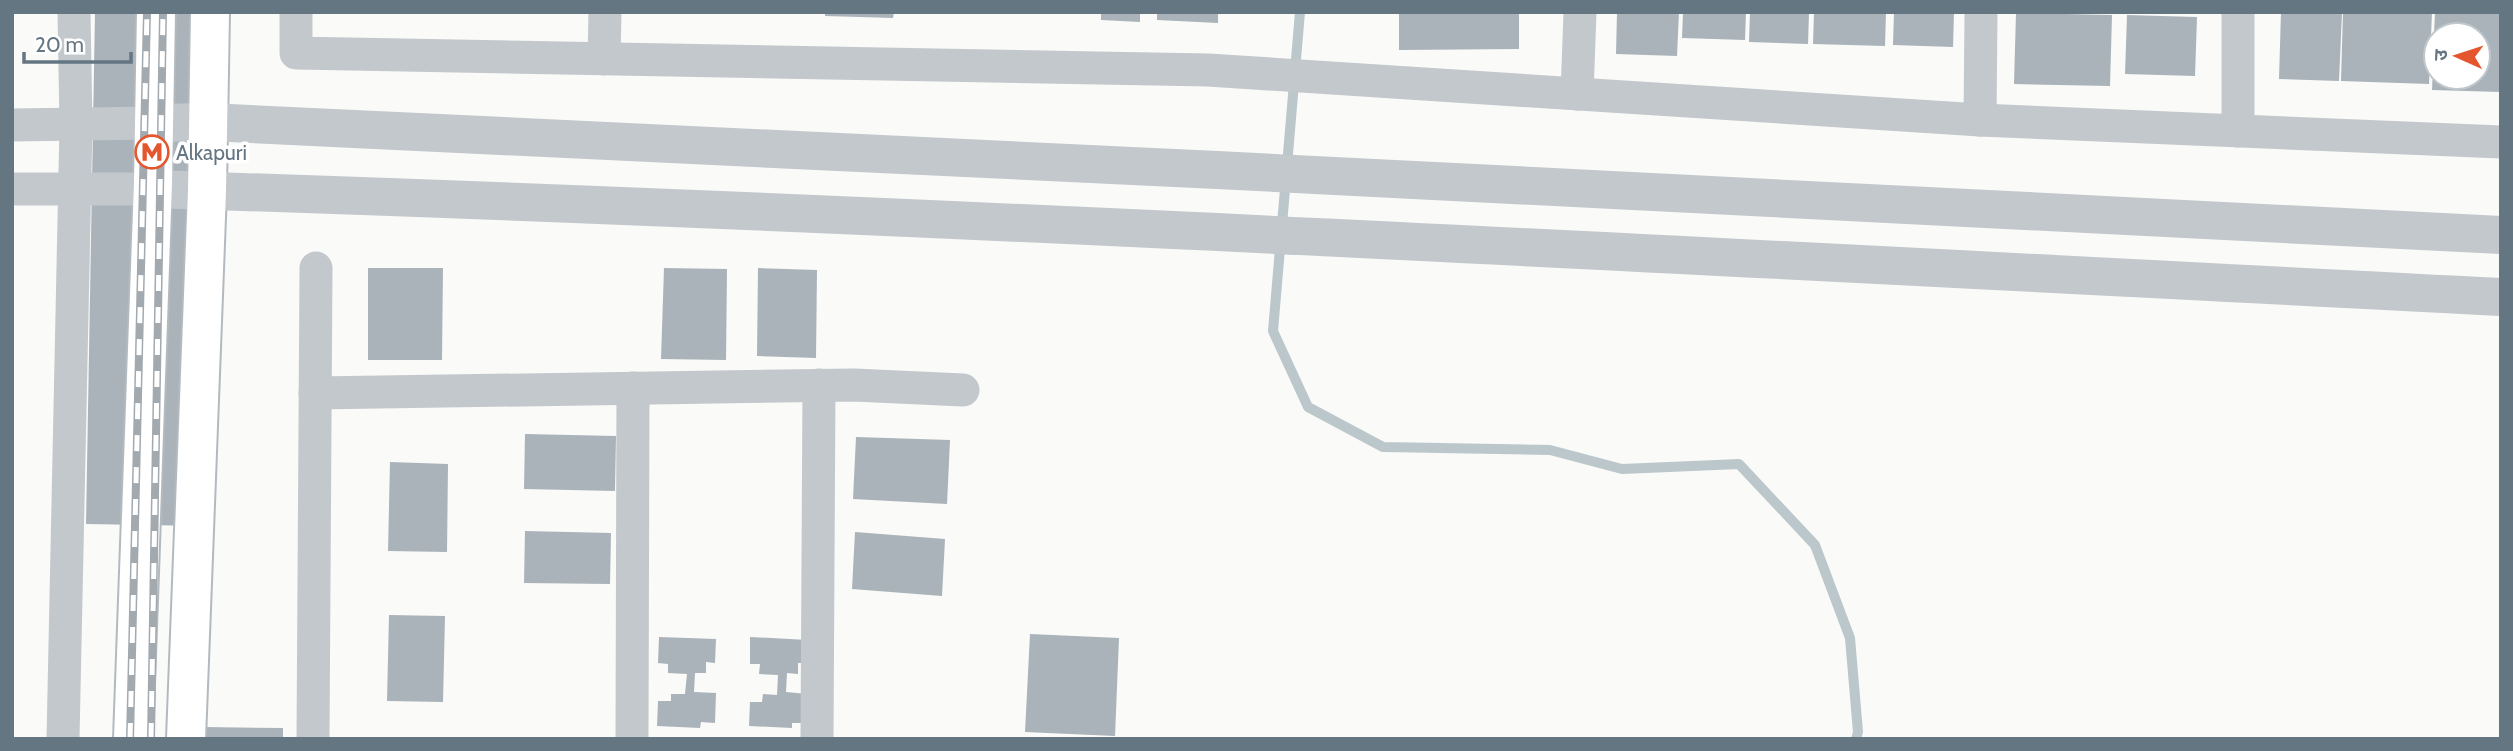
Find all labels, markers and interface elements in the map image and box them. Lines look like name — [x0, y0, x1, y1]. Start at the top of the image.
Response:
scale bar — [24, 21, 131, 65]
north arrow — [2422, 21, 2492, 91]
text: 20 m — [35, 32, 84, 57]
text: उ — [2429, 48, 2452, 61]
metro station icon: Alkapuri — [133, 133, 171, 171]
place label: Alkapuri — [176, 140, 247, 165]

